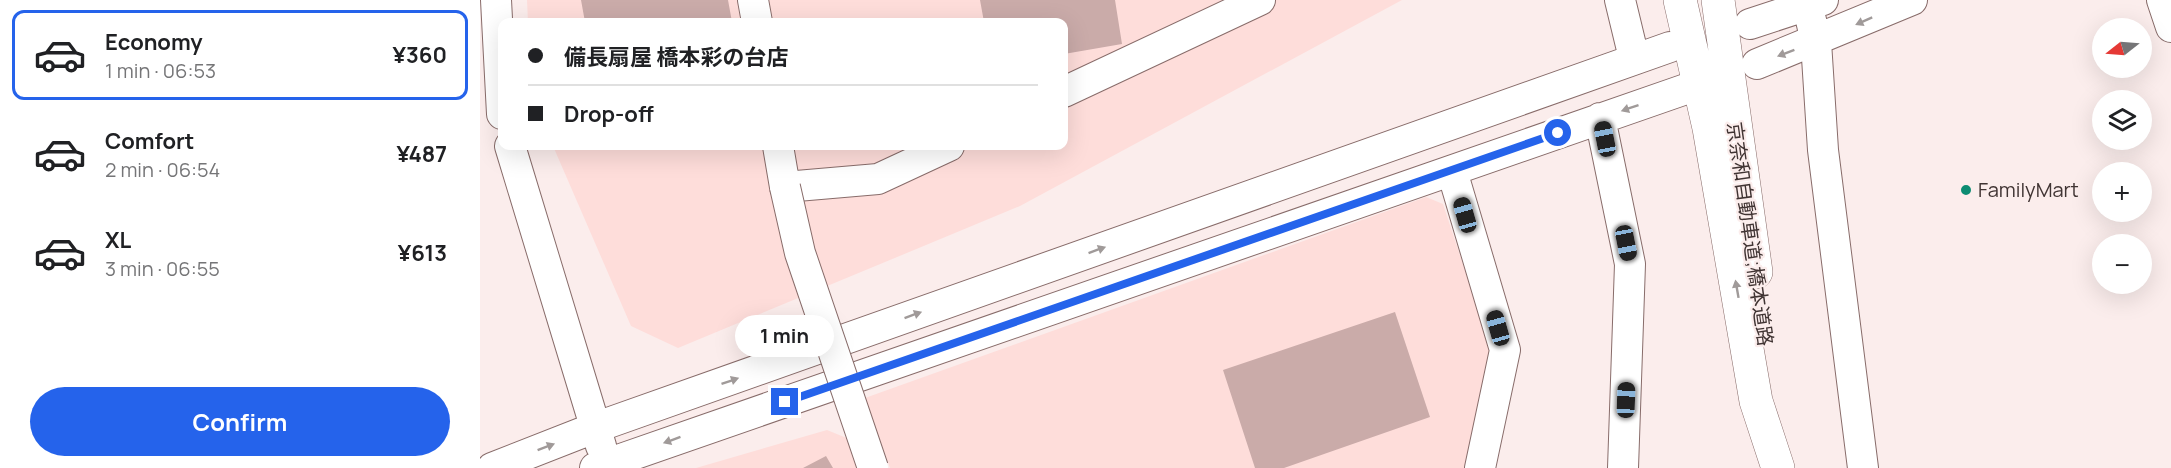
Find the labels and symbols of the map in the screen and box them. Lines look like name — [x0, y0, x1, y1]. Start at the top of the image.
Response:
one-way arrow — [1854, 16, 1872, 26]
north arrow — [2092, 18, 2152, 78]
one-way arrow — [1777, 48, 1795, 58]
one-way arrow — [1621, 104, 1639, 113]
route start — [1544, 119, 1571, 146]
car — [1593, 120, 1617, 158]
street label: 京奈和自動車道;橋本道路 — [1721, 120, 1780, 348]
place label: FamilyMart — [1978, 176, 2079, 203]
marker: FamilyMart — [1959, 183, 1973, 197]
car — [1451, 195, 1479, 235]
car — [1614, 224, 1638, 262]
one-way arrow — [1088, 244, 1106, 254]
one-way arrow — [1732, 279, 1741, 298]
car — [1484, 308, 1512, 348]
one-way arrow — [904, 310, 922, 320]
callout: 1 min — [736, 315, 834, 357]
one-way arrow — [721, 375, 739, 385]
car — [1616, 382, 1636, 418]
route end — [771, 388, 798, 415]
one-way arrow — [663, 436, 681, 446]
one-way arrow — [537, 442, 555, 451]

